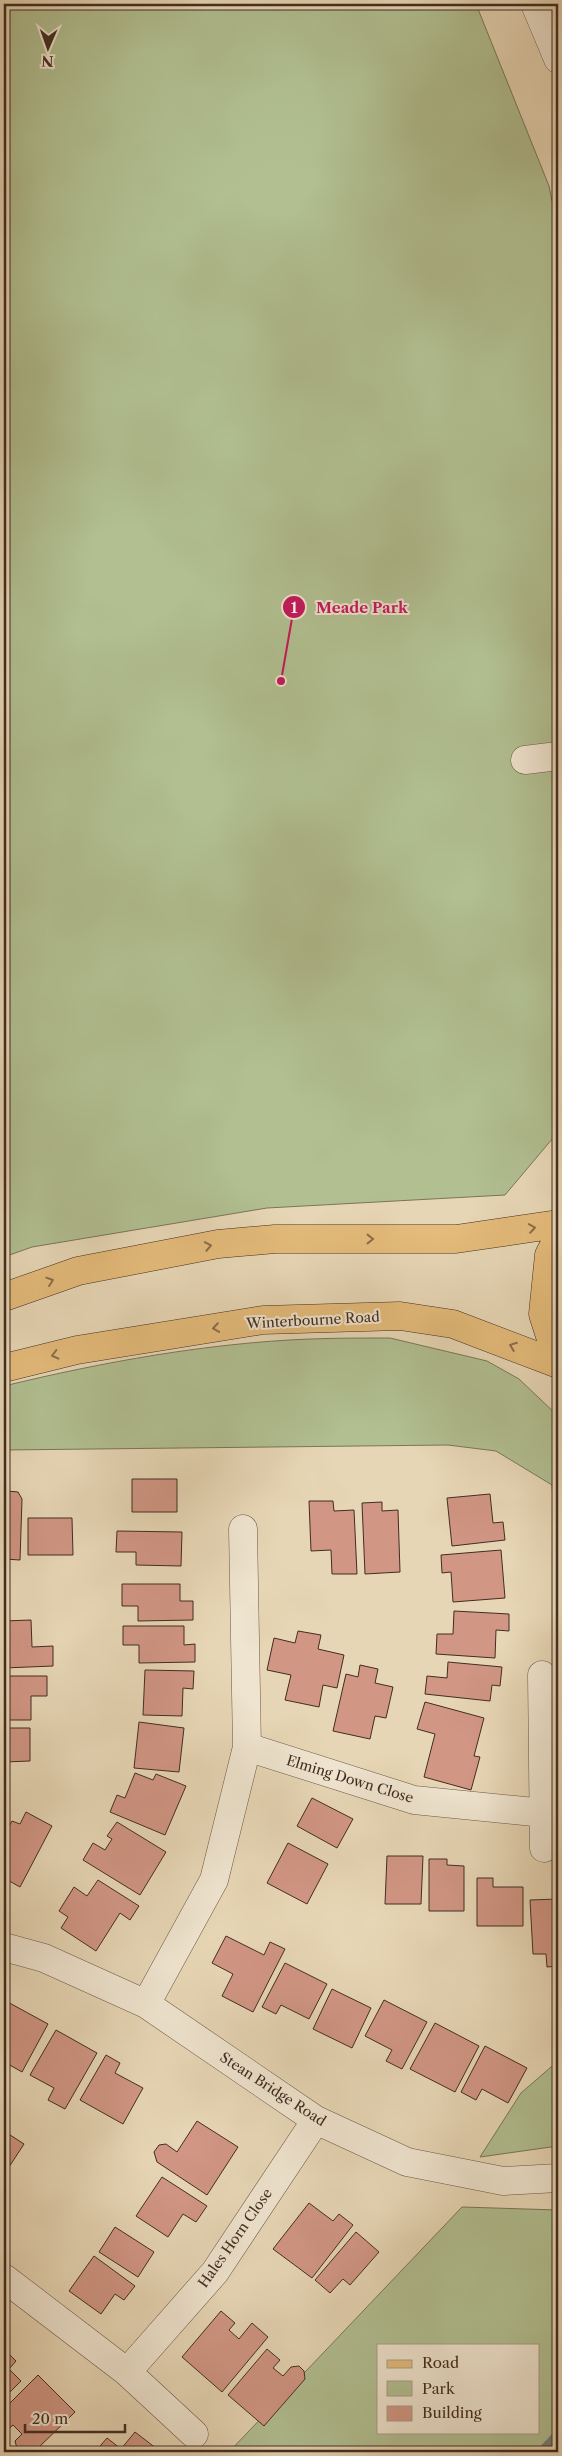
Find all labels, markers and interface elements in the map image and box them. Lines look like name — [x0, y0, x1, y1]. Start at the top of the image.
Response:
north arrow — [22, 22, 72, 72]
text: N — [41, 52, 54, 70]
callout: Meade Park — [281, 592, 418, 622]
text: 1 — [291, 598, 298, 617]
text: Meade Park — [316, 598, 409, 617]
one-way arrow — [528, 1223, 536, 1234]
one-way arrow — [367, 1234, 375, 1244]
one-way arrow — [204, 1241, 213, 1252]
one-way arrow — [45, 1277, 54, 1287]
street label: Winterbourne Road — [245, 1307, 381, 1333]
one-way arrow — [211, 1322, 219, 1333]
one-way arrow — [509, 1342, 518, 1353]
one-way arrow — [51, 1349, 60, 1360]
street label: Elming Down Close — [284, 1751, 416, 1807]
street label: Stean Bridge Road — [217, 2048, 330, 2130]
street label: Hales Horn Close — [194, 2185, 276, 2291]
legend — [377, 2344, 540, 2434]
text: Road — [422, 2353, 459, 2372]
text: Park — [422, 2379, 456, 2398]
scale bar — [25, 2401, 125, 2433]
text: Building — [422, 2403, 482, 2422]
text: 20 m — [32, 2409, 68, 2428]

